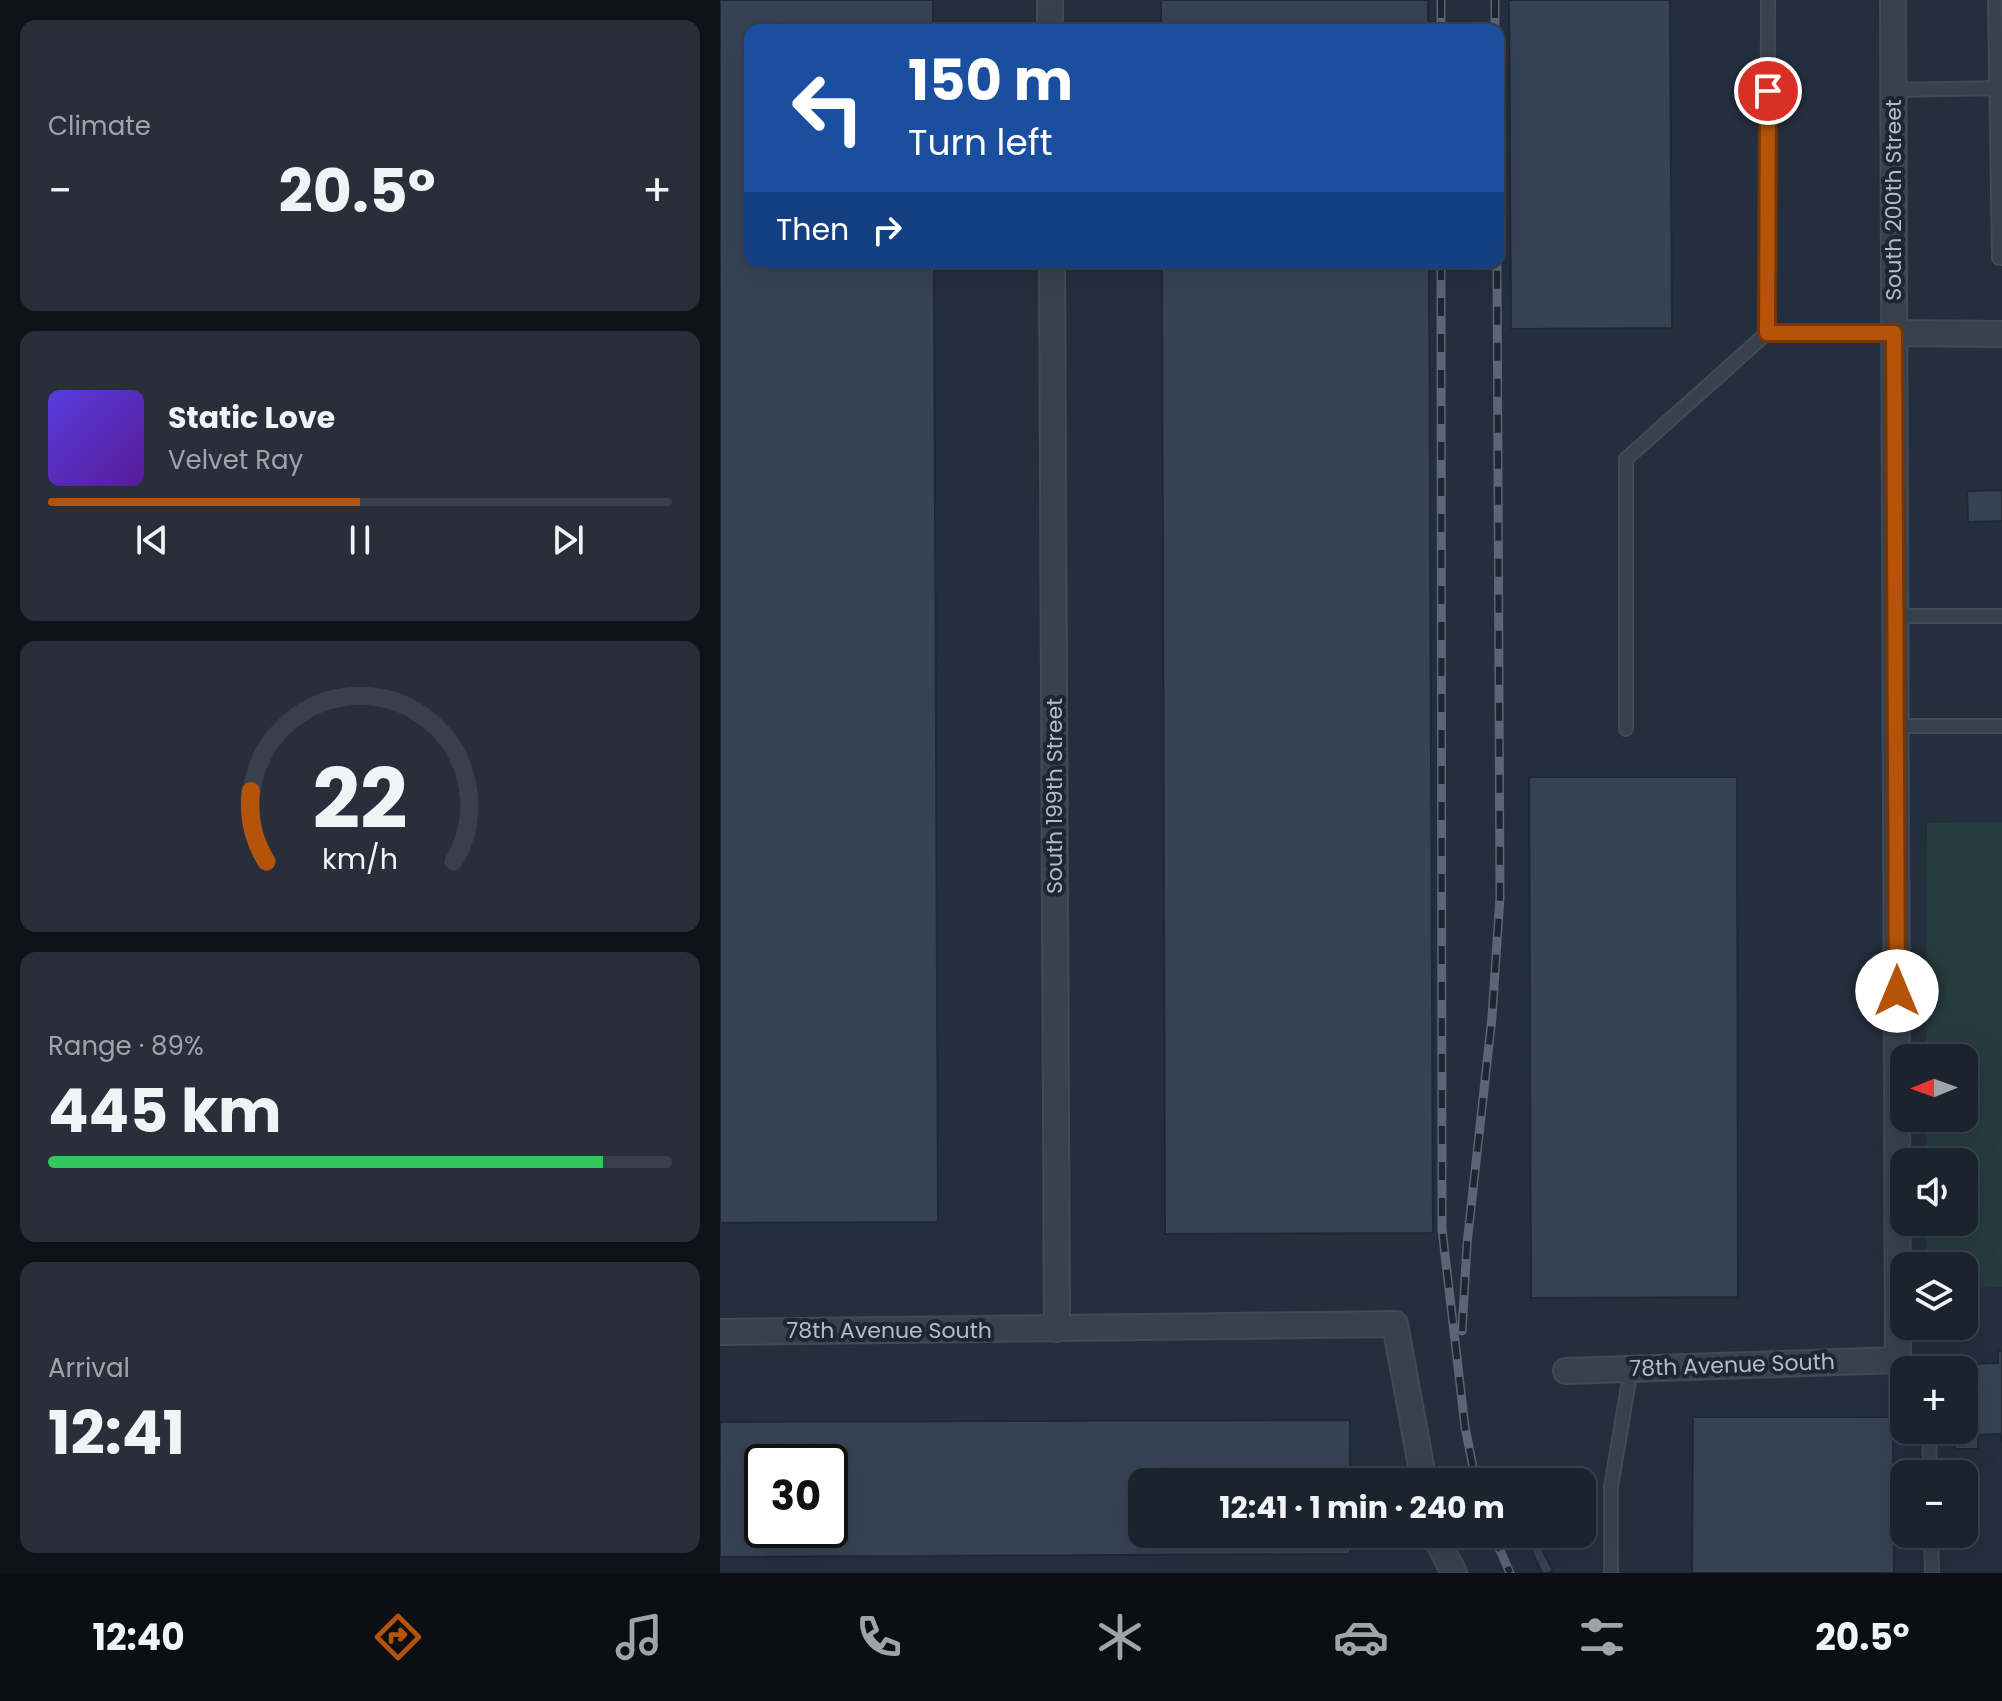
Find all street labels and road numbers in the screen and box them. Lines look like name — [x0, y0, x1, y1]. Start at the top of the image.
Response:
street label: South 200th Street — [1878, 99, 1909, 301]
street label: South 199th Street — [1039, 698, 1070, 894]
street label: 78th Avenue South — [786, 1315, 992, 1346]
street label: 78th Avenue South — [1629, 1346, 1835, 1384]

